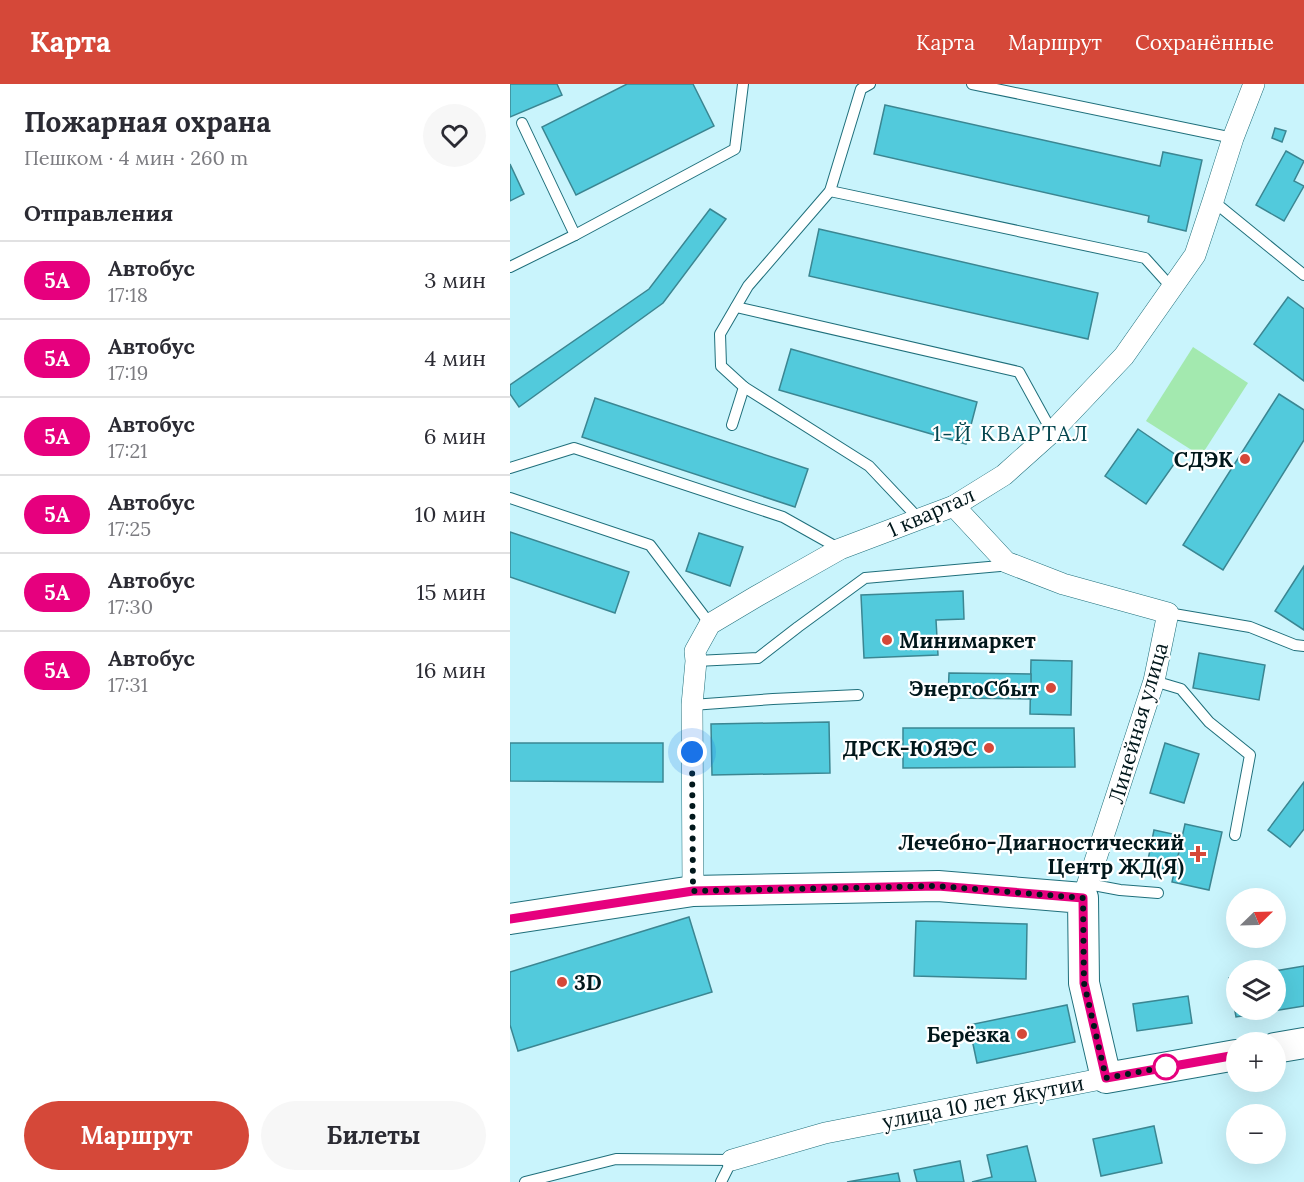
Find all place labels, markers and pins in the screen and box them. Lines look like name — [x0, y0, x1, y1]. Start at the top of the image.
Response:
place label: СДЭК — [1174, 446, 1233, 473]
marker: СДЭК — [1238, 452, 1252, 466]
place label: Минимаркет — [899, 627, 1036, 654]
marker: Минимаркет — [880, 633, 894, 647]
place label: ЭнергоСбыт — [909, 675, 1039, 702]
marker: ЭнергоСбыт — [1044, 681, 1058, 695]
place label: ДРСК-ЮЯЭС — [842, 735, 978, 762]
marker: ДРСК-ЮЯЭС — [982, 741, 996, 755]
place label: Лечебно-Диагностический Центр ЖД(Я) — [898, 829, 1184, 880]
marker: Лечебно-Диагностический Центр ЖД(Я) — [1189, 845, 1207, 863]
place label: 3D — [574, 969, 602, 996]
marker: 3D — [555, 975, 569, 989]
place label: Берёзка — [926, 1021, 1010, 1048]
marker: Берёзка — [1015, 1027, 1029, 1041]
unlabelled marker — [1153, 1054, 1179, 1080]

